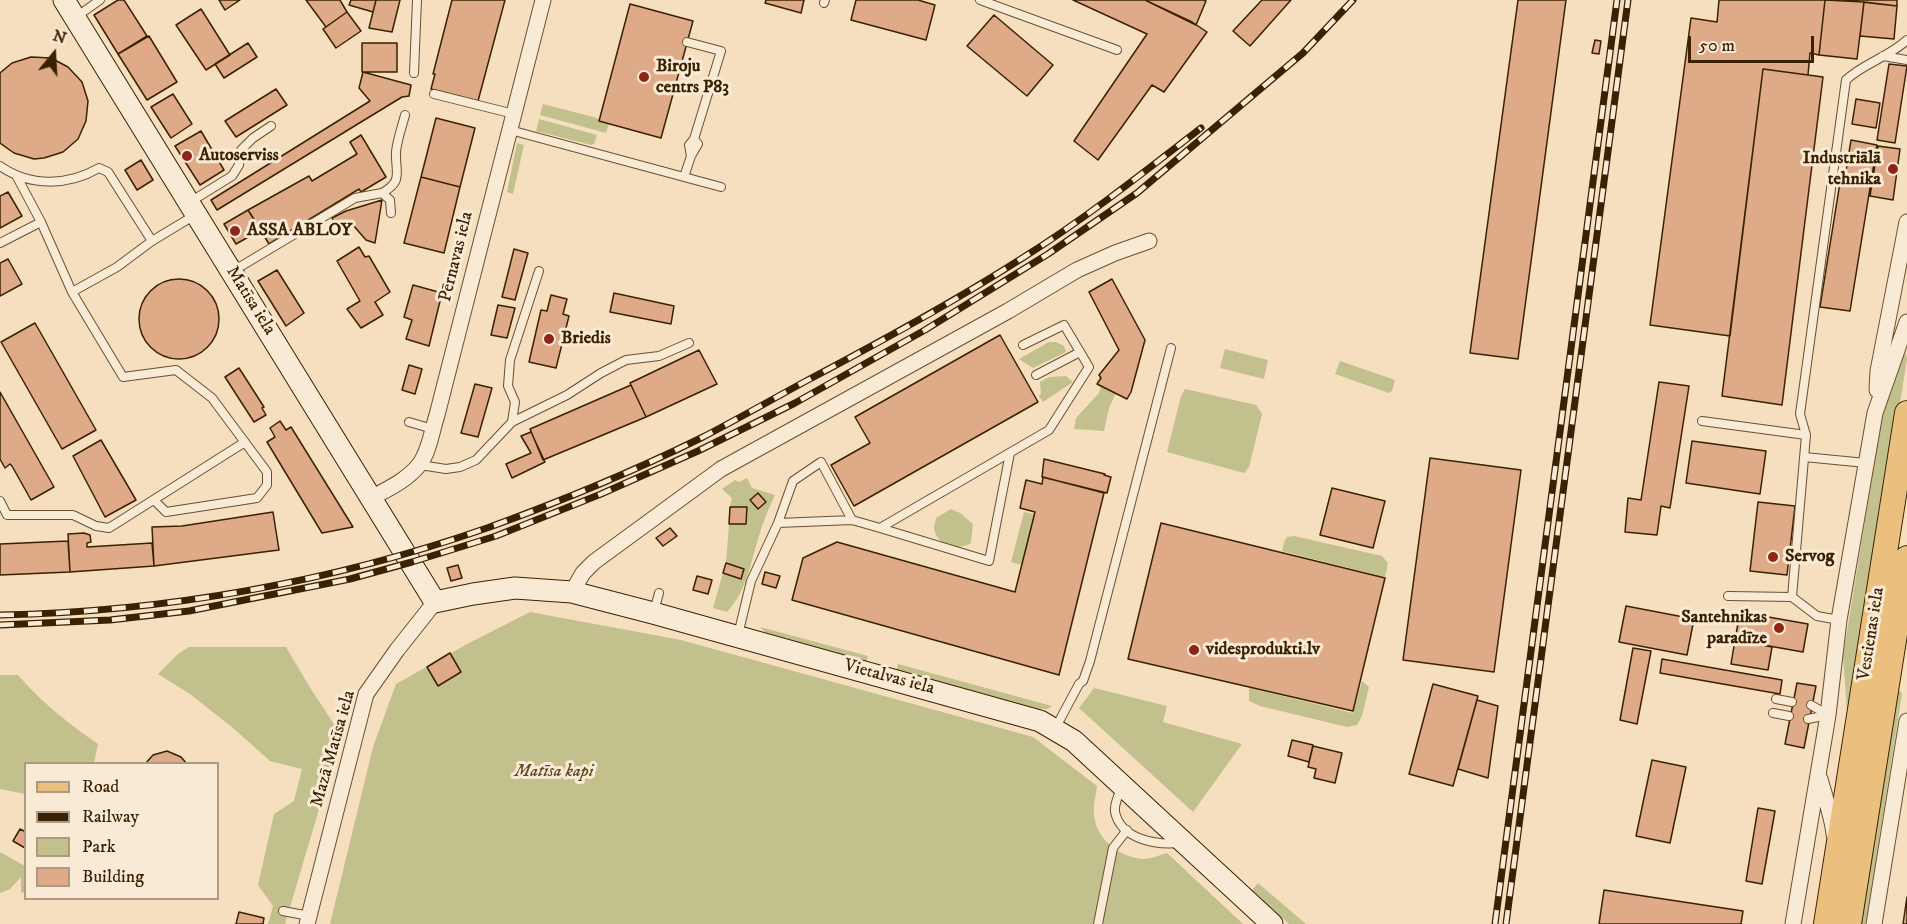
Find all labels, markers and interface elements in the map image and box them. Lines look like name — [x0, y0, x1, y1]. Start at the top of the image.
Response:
north arrow — [24, 24, 84, 84]
scale bar — [1691, 24, 1817, 62]
text: N — [50, 25, 69, 48]
text: 50 m — [1699, 35, 1735, 57]
place label: Biroju centrs P83 — [656, 56, 729, 98]
marker: Biroju centrs P83 — [637, 70, 651, 84]
place label: Autoserviss — [199, 145, 279, 167]
place label: Industriālā tehnika — [1803, 148, 1881, 190]
marker: Autoserviss — [180, 149, 194, 163]
marker: Industriālā tehnika — [1886, 162, 1900, 176]
street label: Pērnavas iela — [435, 210, 479, 304]
place label: ASSA ABLOY — [247, 220, 352, 242]
marker: ASSA ABLOY — [228, 224, 242, 238]
street label: Matīsa iela — [220, 263, 280, 339]
place label: Briedis — [561, 328, 611, 350]
marker: Briedis — [542, 332, 556, 346]
place label: Servog — [1785, 546, 1834, 568]
marker: Servog — [1766, 550, 1780, 564]
street label: Vestienas iela — [1854, 586, 1890, 682]
place label: Santehnikas paradīze — [1681, 607, 1767, 650]
marker: Santehnikas paradīze — [1772, 621, 1786, 635]
place label: videsprodukti.lv — [1206, 639, 1320, 661]
marker: videsprodukti.lv — [1187, 643, 1201, 657]
street label: Vietalvas iela — [841, 656, 937, 700]
street label: Mazā Matīsa iela — [307, 688, 361, 810]
park label: Matīsa kapi — [514, 761, 594, 783]
legend — [24, 762, 219, 900]
text: Road — [82, 776, 119, 798]
text: Railway — [82, 806, 139, 828]
text: Park — [82, 836, 116, 858]
text: Building — [82, 866, 144, 888]

